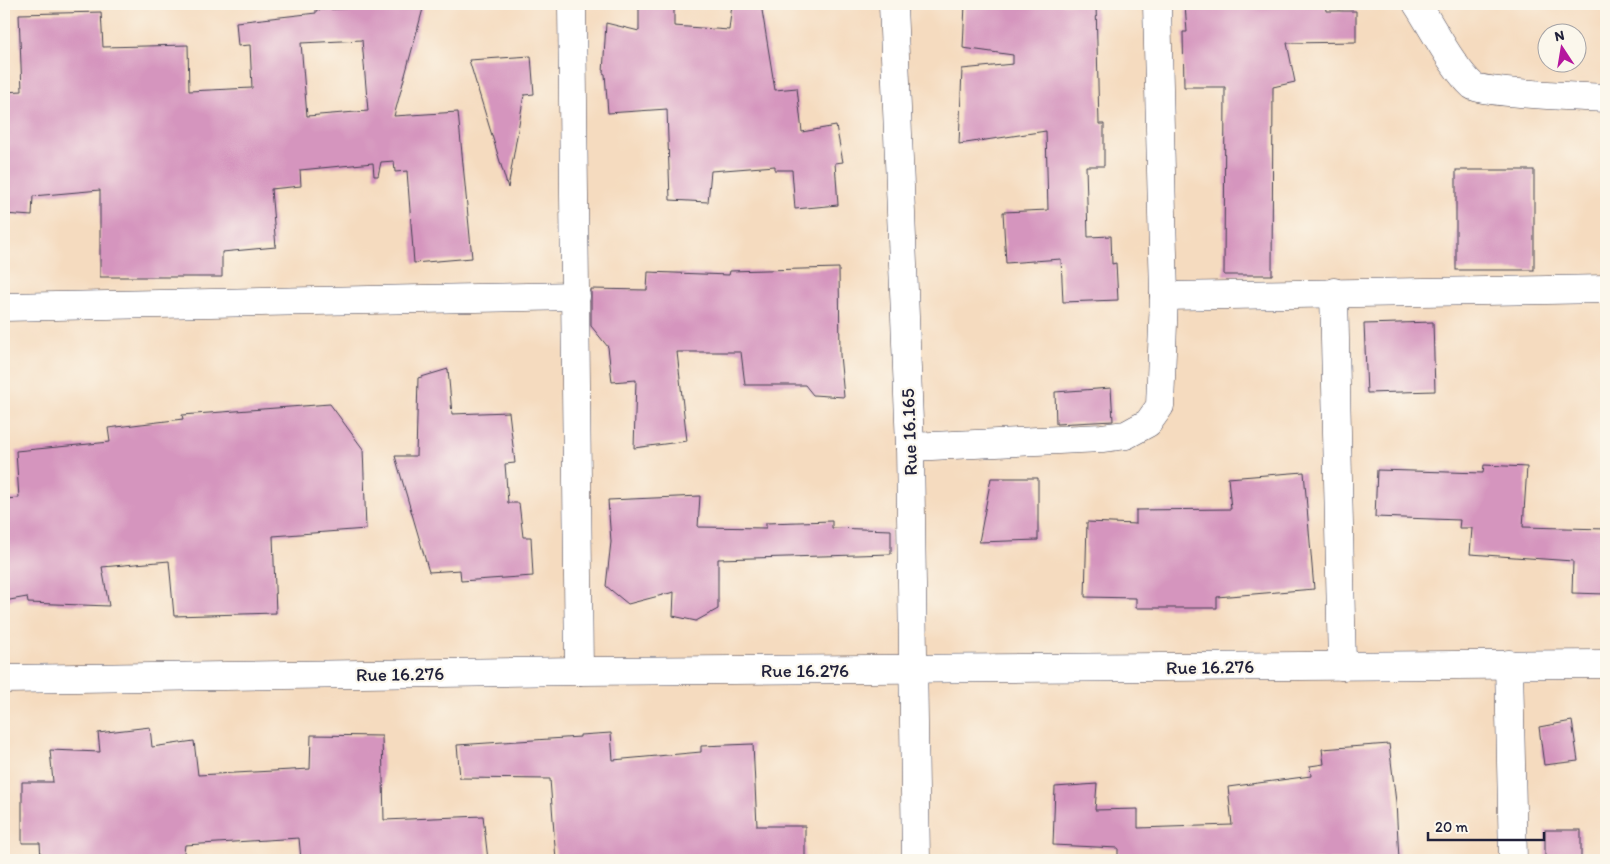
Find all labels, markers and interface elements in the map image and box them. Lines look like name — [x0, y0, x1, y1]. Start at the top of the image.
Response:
north arrow — [1538, 22, 1588, 72]
text: N — [1553, 26, 1566, 45]
street label: Rue 16.165 — [896, 388, 922, 476]
street label: Rue 16.276 — [1166, 655, 1254, 679]
street label: Rue 16.276 — [761, 659, 849, 682]
street label: Rue 16.276 — [356, 662, 444, 686]
scale bar — [1428, 809, 1544, 841]
text: 20 m — [1435, 818, 1469, 836]

